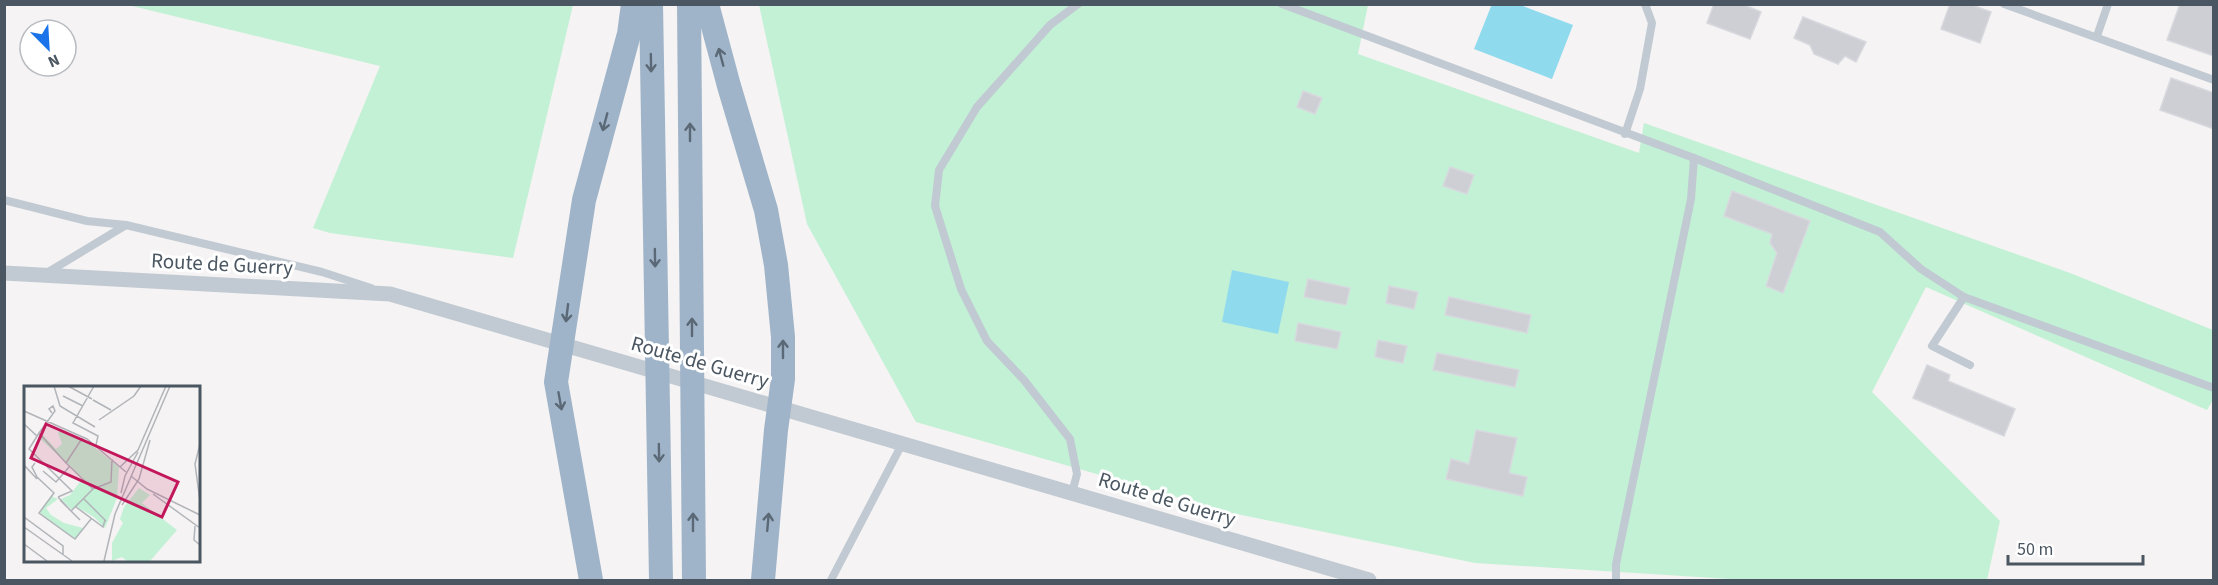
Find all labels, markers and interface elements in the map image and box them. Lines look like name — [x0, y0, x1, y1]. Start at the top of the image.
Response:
north arrow — [18, 18, 78, 78]
one-way arrow — [714, 47, 726, 66]
text: N — [44, 49, 63, 73]
one-way arrow — [646, 52, 657, 72]
one-way arrow — [598, 113, 610, 132]
one-way arrow — [684, 123, 696, 143]
street label: Route de Guerry — [150, 245, 294, 283]
one-way arrow — [649, 247, 661, 267]
one-way arrow — [561, 303, 572, 323]
one-way arrow — [686, 318, 698, 338]
street label: Route de Guerry — [628, 328, 773, 396]
one-way arrow — [777, 339, 789, 359]
inset map — [24, 386, 200, 561]
one-way arrow — [554, 390, 565, 410]
one-way arrow — [653, 442, 664, 462]
street label: Route de Guerry — [1095, 464, 1239, 534]
one-way arrow — [688, 513, 699, 533]
one-way arrow — [763, 513, 774, 533]
scale bar — [2008, 528, 2143, 566]
text: 50 m — [2017, 537, 2053, 562]

